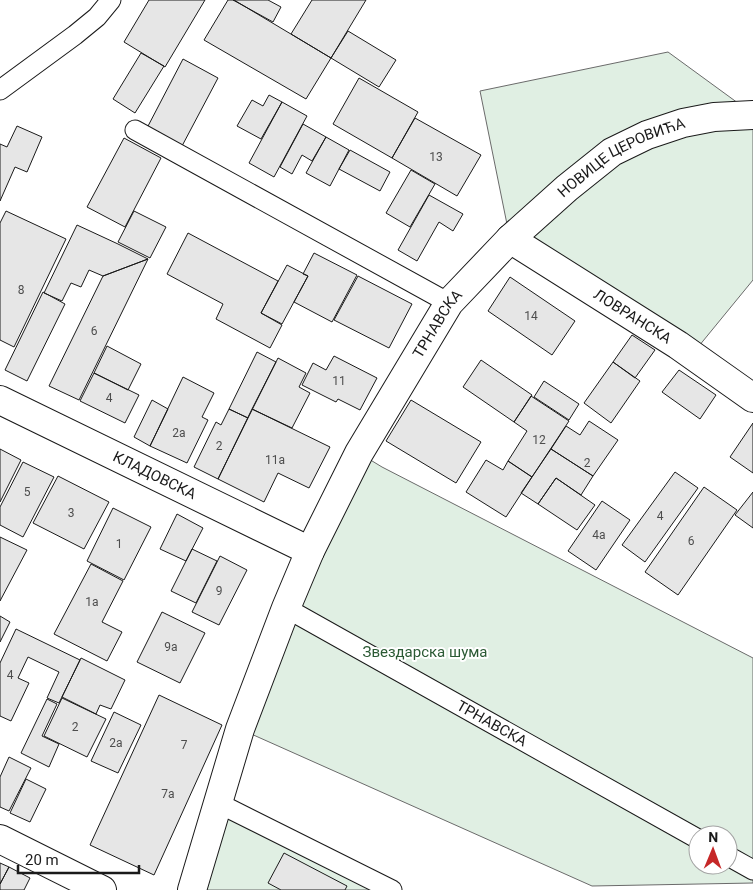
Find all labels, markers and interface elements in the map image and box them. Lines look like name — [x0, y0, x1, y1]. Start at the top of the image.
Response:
street label: НОВИЦЕ ЦЕРОВИЋА — [554, 114, 688, 201]
house number: 13 — [429, 150, 443, 164]
house number: 8 — [18, 283, 25, 297]
street label: ЛОВРАНСКА — [590, 285, 675, 348]
street label: ТРНАВСКА — [409, 286, 466, 361]
house number: 14 — [524, 309, 538, 323]
house number: 6 — [91, 324, 98, 338]
house number: 11 — [332, 374, 346, 388]
house number: 4 — [106, 391, 113, 405]
house number: 2a — [172, 426, 186, 440]
house number: 12 — [532, 433, 546, 447]
house number: 2 — [216, 439, 223, 453]
street label: КЛАДОВСКА — [110, 447, 199, 503]
house number: 11a — [265, 453, 285, 467]
house number: 2 — [584, 456, 591, 470]
house number: 5 — [24, 485, 31, 499]
house number: 3 — [68, 506, 74, 520]
house number: 4 — [657, 509, 664, 523]
house number: 4a — [592, 528, 606, 542]
house number: 6 — [688, 534, 695, 548]
house number: 1 — [116, 537, 122, 551]
house number: 9 — [216, 584, 222, 598]
house number: 1a — [85, 595, 99, 609]
house number: 9a — [164, 640, 178, 654]
park label: Звездарска шума — [362, 643, 488, 661]
house number: 4 — [7, 668, 14, 682]
street label: ТРНАВСКА — [454, 697, 530, 750]
house number: 2 — [72, 720, 79, 734]
house number: 2a — [109, 736, 123, 750]
house number: 7 — [181, 738, 188, 752]
house number: 7a — [161, 787, 175, 801]
north arrow — [688, 825, 738, 875]
text: N — [708, 829, 718, 845]
scale bar — [18, 842, 139, 874]
text: 20 m — [25, 851, 59, 869]

